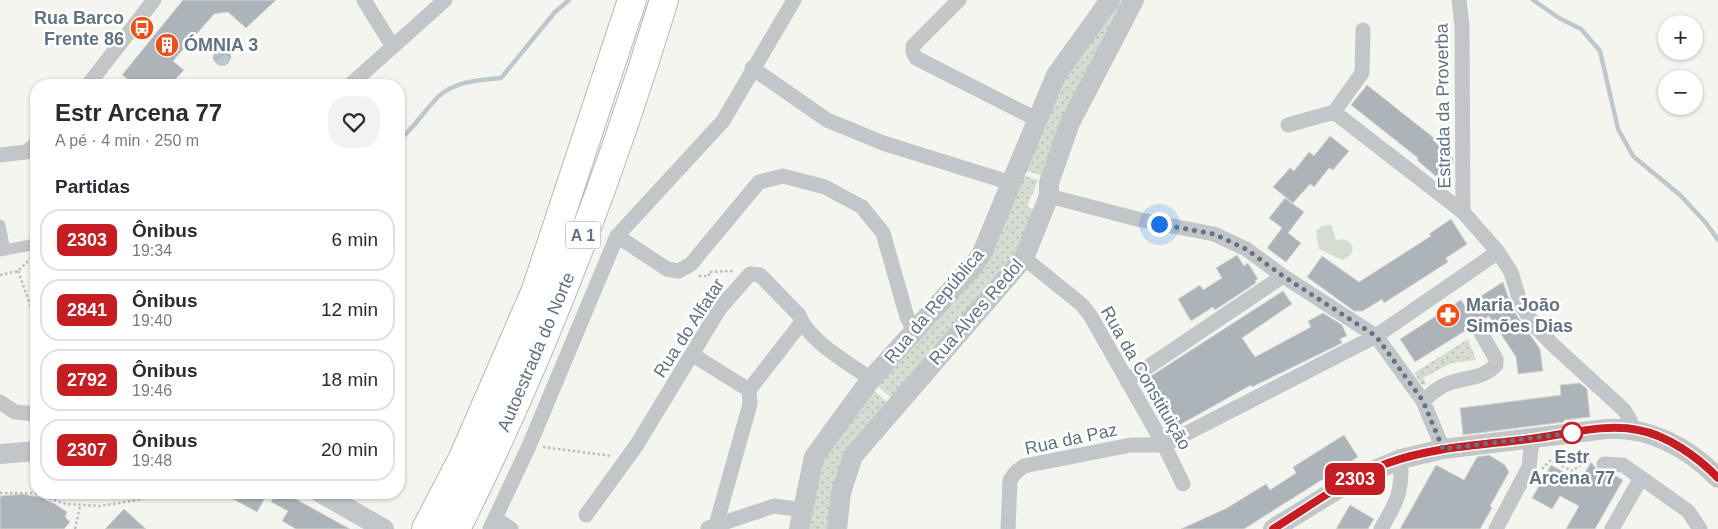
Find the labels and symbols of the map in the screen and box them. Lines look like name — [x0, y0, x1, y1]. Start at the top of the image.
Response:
place label: Rua Barco Frente 86 — [34, 8, 124, 49]
bus stop icon: Rua Barco Frente 86 — [129, 15, 155, 41]
street label: Estrada da Proverba — [1432, 22, 1454, 189]
building icon: ÓMNIA 3 — [154, 32, 180, 58]
place label: ÓMNIA 3 — [184, 34, 258, 55]
your location — [1147, 212, 1172, 237]
road number: A 1 — [566, 222, 600, 248]
street label: Rua da República — [880, 244, 988, 367]
street label: Rua Alves Redol — [925, 255, 1027, 369]
street label: Autoestrada do Norte — [493, 269, 579, 435]
street label: Rua do Alfatar — [650, 275, 728, 381]
place label: Maria João Simões Dias — [1466, 295, 1573, 336]
pharmacy icon: Maria João Simões Dias — [1435, 302, 1461, 328]
street label: Rua da Constituição — [1097, 303, 1195, 453]
street label: Rua da Paz — [1023, 419, 1119, 459]
marker: Estr Arcena 77 — [1561, 422, 1583, 444]
place label: Estr Arcena 77 — [1529, 447, 1615, 488]
line badge: 2303 — [1320, 463, 1390, 495]

